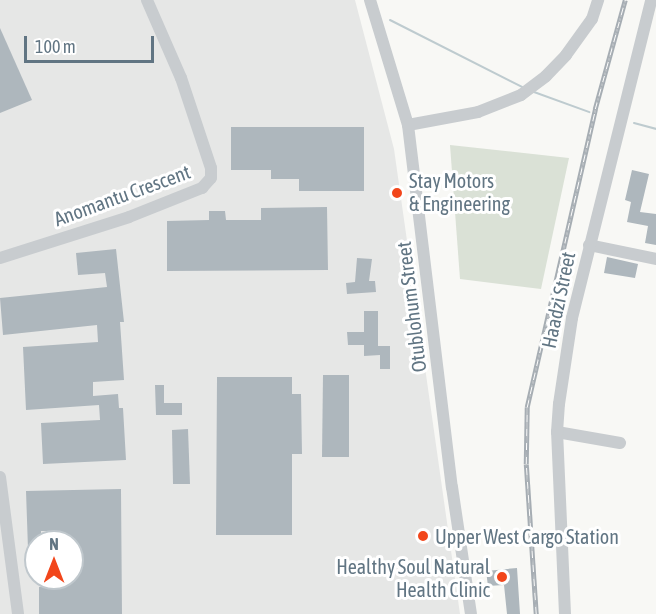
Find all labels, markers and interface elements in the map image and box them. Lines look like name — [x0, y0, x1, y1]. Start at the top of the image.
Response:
scale bar — [27, 24, 158, 62]
text: 100 m — [35, 36, 76, 57]
street label: Anomantu Crescent — [51, 159, 193, 231]
place label: Stay Motors & Engineering — [409, 169, 510, 216]
marker: Stay Motors & Engineering — [390, 186, 404, 200]
street label: Otublohum Street — [391, 240, 431, 374]
street label: Haadzi Street — [536, 250, 580, 350]
place label: Upper West Cargo Station — [435, 524, 619, 548]
marker: Upper West Cargo Station — [416, 529, 430, 543]
north arrow — [24, 530, 84, 590]
text: N — [49, 535, 59, 553]
place label: Healthy Soul Natural Health Clinic — [336, 554, 490, 601]
marker: Healthy Soul Natural Health Clinic — [495, 570, 509, 584]

